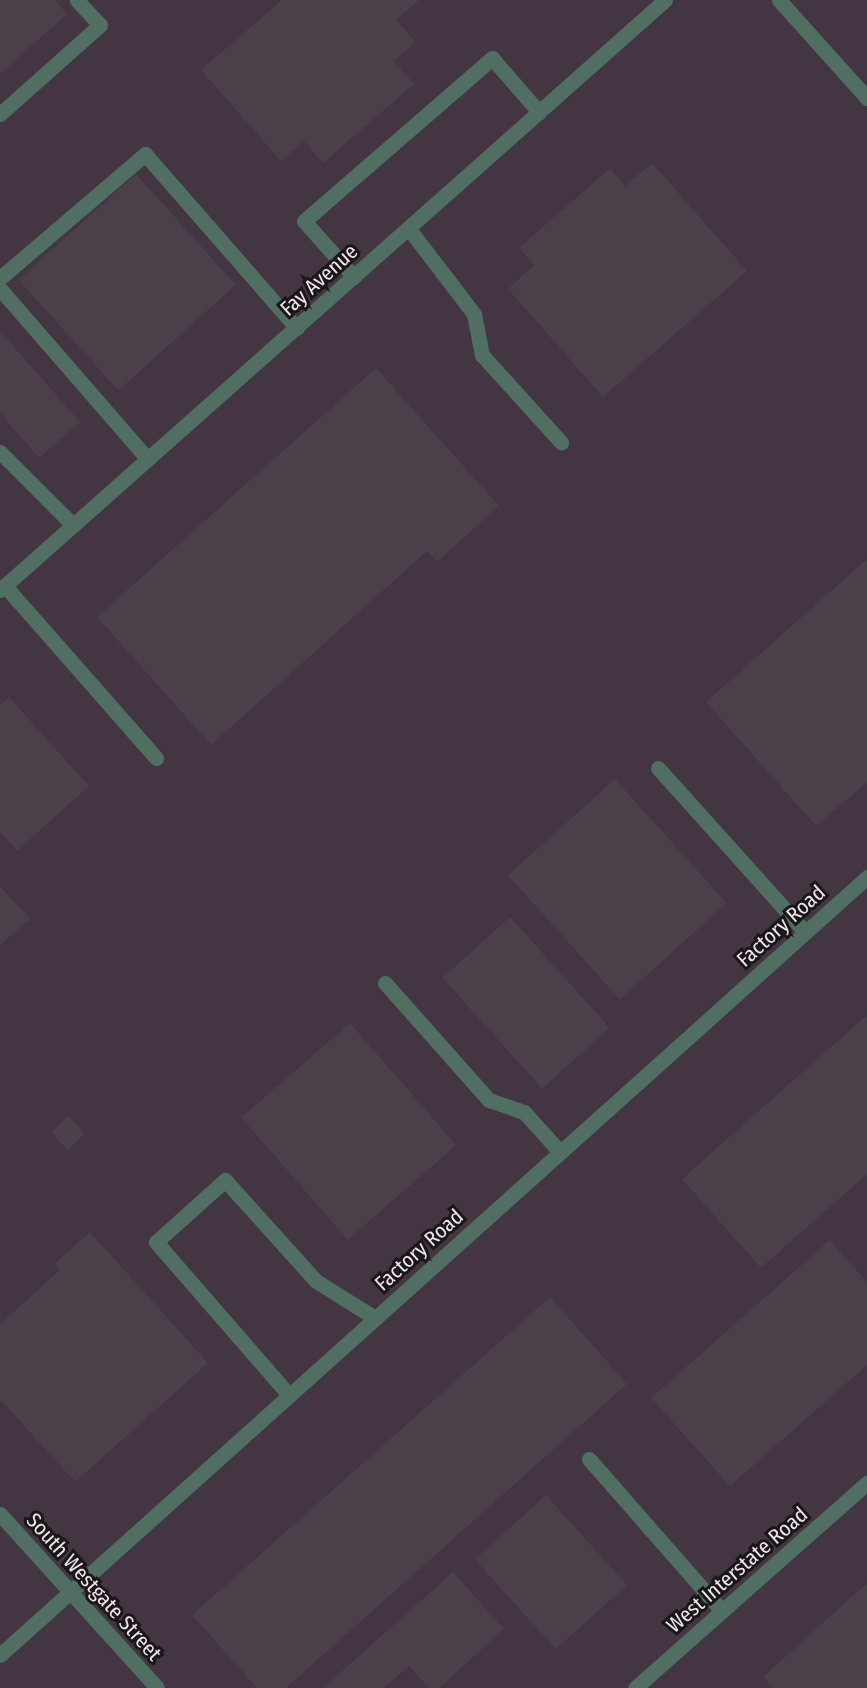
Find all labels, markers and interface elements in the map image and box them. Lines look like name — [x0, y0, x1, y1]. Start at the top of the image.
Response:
street label: Fay Avenue — [275, 239, 363, 321]
street label: Factory Road — [732, 880, 830, 972]
street label: Factory Road — [370, 1204, 468, 1296]
street label: West Interstate Road — [661, 1502, 813, 1638]
street label: South Westgate Street — [21, 1508, 167, 1666]

